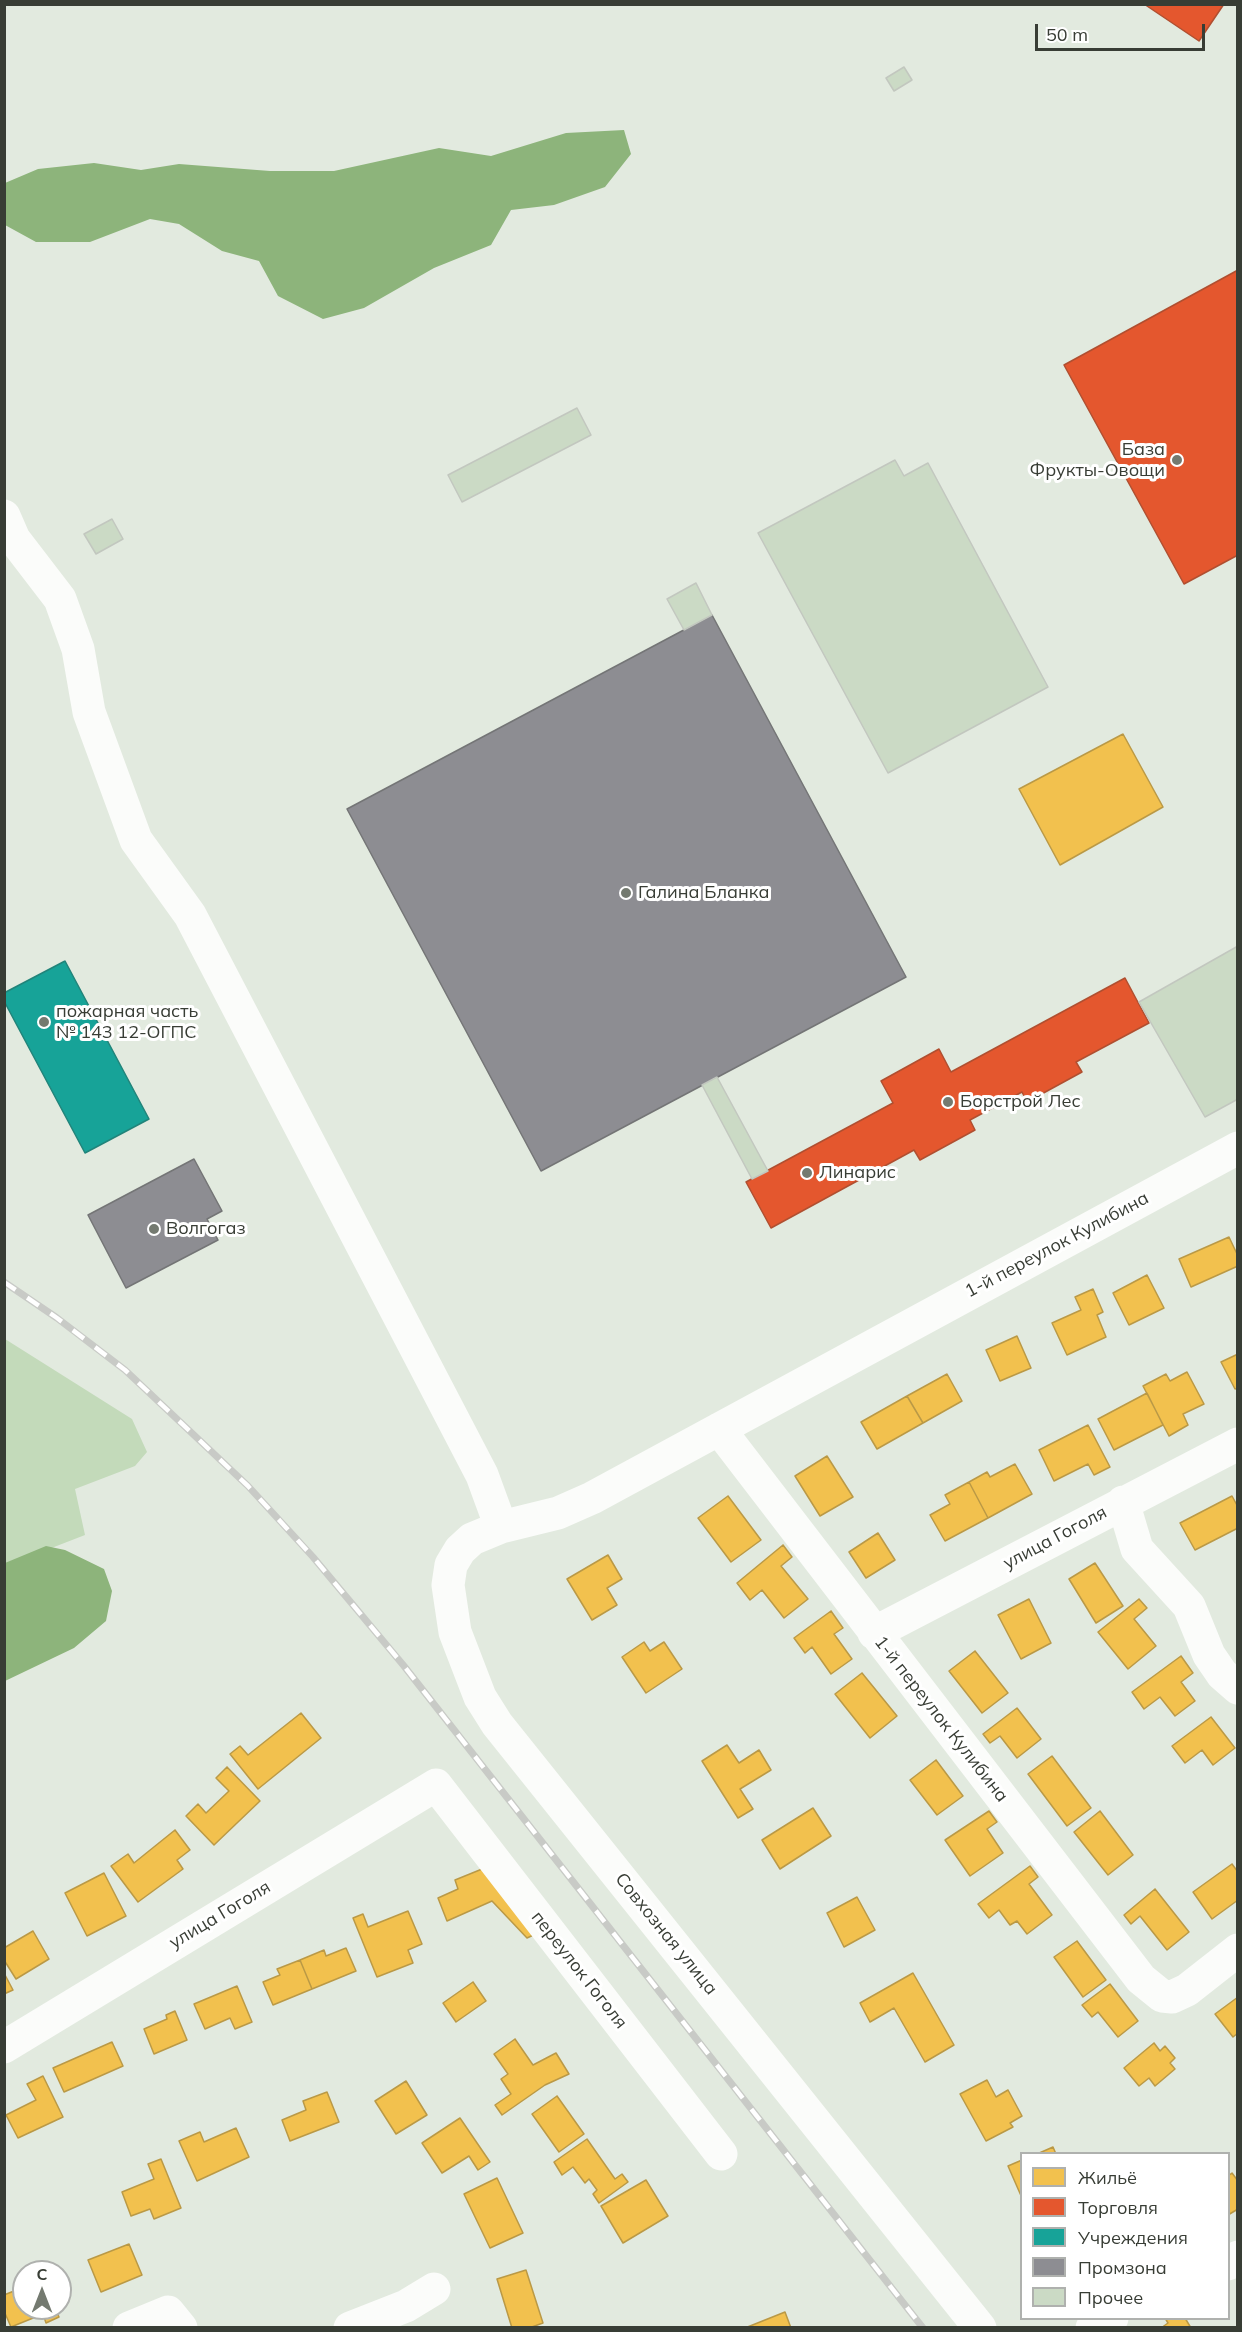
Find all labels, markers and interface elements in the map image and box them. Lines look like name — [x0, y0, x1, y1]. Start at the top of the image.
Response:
scale bar — [1038, 12, 1208, 50]
text: 50 m — [1046, 23, 1088, 46]
place label: База Фрукты-Овощи — [1030, 439, 1165, 482]
marker: База Фрукты-Овощи — [1170, 453, 1184, 467]
place label: Галина Бланка — [638, 882, 769, 904]
marker: Галина Бланка — [619, 886, 633, 900]
place label: пожарная часть № 143 12-ОГПС — [56, 1001, 198, 1044]
marker: пожарная часть № 143 12-ОГПС — [37, 1015, 51, 1029]
place label: Борстрой Лес — [960, 1091, 1081, 1113]
marker: Борстрой Лес — [941, 1095, 955, 1109]
place label: Линарис — [819, 1162, 896, 1184]
marker: Линарис — [800, 1166, 814, 1180]
street label: 1-й переулок Кулибина — [961, 1187, 1153, 1303]
place label: Волгогаз — [166, 1218, 246, 1240]
marker: Волгогаз — [147, 1222, 161, 1236]
street label: улица Гоголя — [1000, 1502, 1110, 1574]
street label: 1-й переулок Кулибина — [869, 1632, 1013, 1806]
street label: Совхозная улица — [610, 1869, 722, 1999]
street label: улица Гоголя — [165, 1876, 275, 1954]
street label: переулок Гоголя — [526, 1907, 632, 2033]
legend — [1020, 2152, 1230, 2320]
text: Жильё — [1078, 2166, 1137, 2189]
text: Торговля — [1078, 2196, 1158, 2219]
text: Учреждения — [1078, 2226, 1188, 2249]
text: Промзона — [1078, 2256, 1167, 2279]
north arrow — [12, 2260, 72, 2320]
text: С — [37, 2264, 47, 2284]
text: Прочее — [1078, 2286, 1143, 2309]

